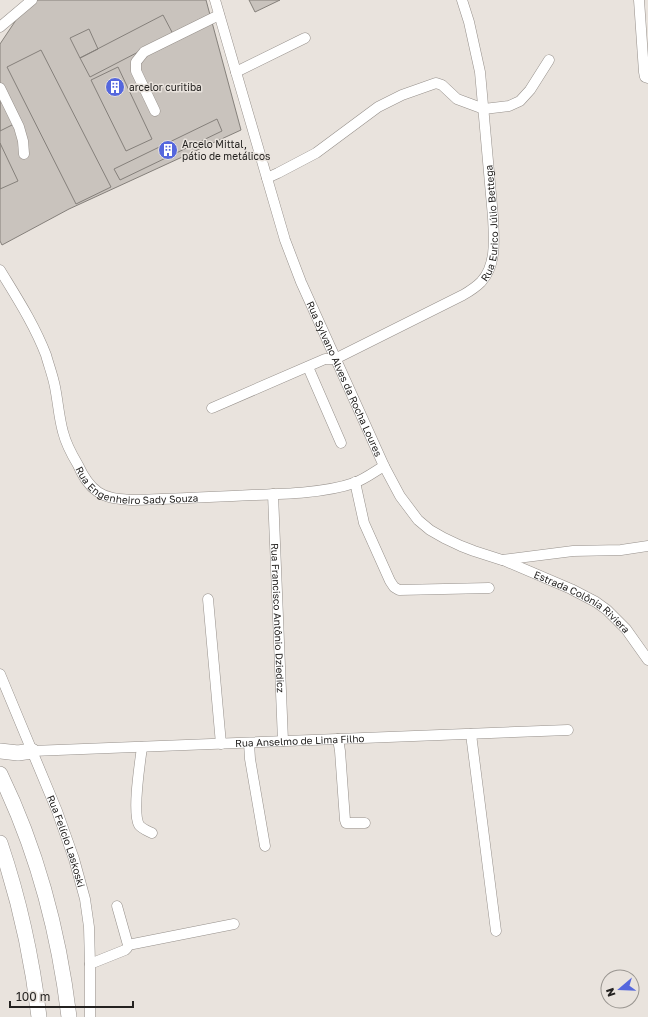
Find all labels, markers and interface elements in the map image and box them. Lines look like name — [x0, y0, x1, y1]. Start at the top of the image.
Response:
building icon: arcelor curitiba — [104, 76, 126, 98]
place label: arcelor curitiba — [129, 81, 202, 93]
place label: Arcelo Mittal, pátio de metálicos — [182, 138, 270, 162]
building icon: Arcelo Mittal, pátio de metálicos — [157, 139, 179, 161]
street label: Rua Eurico Júlio Bettega — [478, 164, 500, 283]
street label: Rua Sylvano Alves da Rocha Loures — [304, 299, 385, 458]
street label: Rua Engenheiro Sady Souza — [74, 464, 199, 506]
street label: Rua Francisco Antônio Dziedicz — [269, 543, 287, 693]
street label: Estrada Colônia Riviera — [532, 568, 633, 635]
street label: Rua Anselmo de Lima Filho — [235, 732, 365, 749]
street label: Rua Felício Laskoski — [45, 793, 88, 889]
north arrow — [600, 969, 640, 1009]
scale bar — [10, 983, 133, 1009]
text: N — [603, 986, 618, 998]
text: 100 m — [16, 989, 50, 1004]

